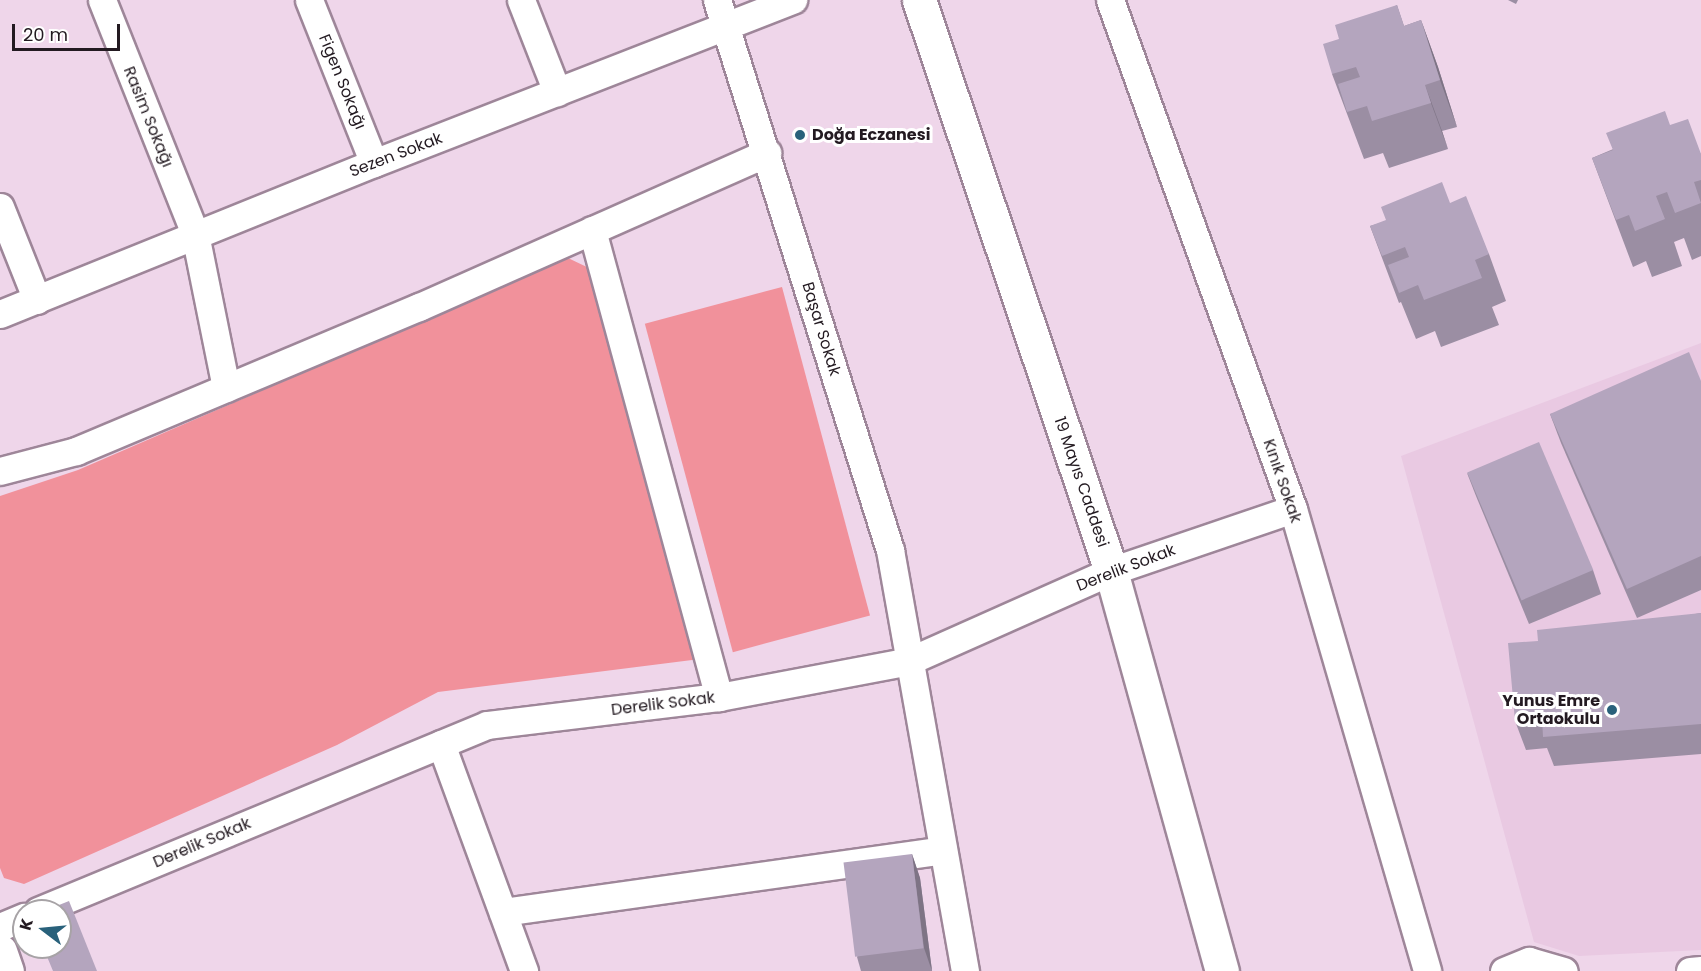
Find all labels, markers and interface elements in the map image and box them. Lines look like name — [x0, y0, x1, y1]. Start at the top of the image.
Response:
scale bar — [15, 12, 123, 50]
text: 20 m — [23, 22, 68, 47]
street label: Figen Sokağı — [314, 32, 370, 132]
street label: Rasim Sokağı — [119, 64, 177, 170]
place label: Doğa Eczanesi — [812, 125, 930, 145]
street label: Sezen Sokak — [347, 128, 445, 182]
marker: Doğa Eczanesi — [793, 128, 807, 142]
street label: Başar Sokak — [798, 280, 844, 378]
street label: 19 Mayıs Caddesi — [1050, 414, 1112, 550]
street label: Kınık Sokak — [1259, 437, 1305, 525]
street label: Derelik Sokak — [1074, 540, 1178, 596]
street label: Derelik Sokak — [610, 688, 716, 720]
place label: Yunus Emre Ortaokulu — [1502, 691, 1600, 729]
marker: Yunus Emre Ortaokulu — [1605, 703, 1619, 717]
street label: Derelik Sokak — [150, 814, 254, 872]
north arrow — [12, 899, 72, 959]
text: K — [14, 916, 39, 933]

